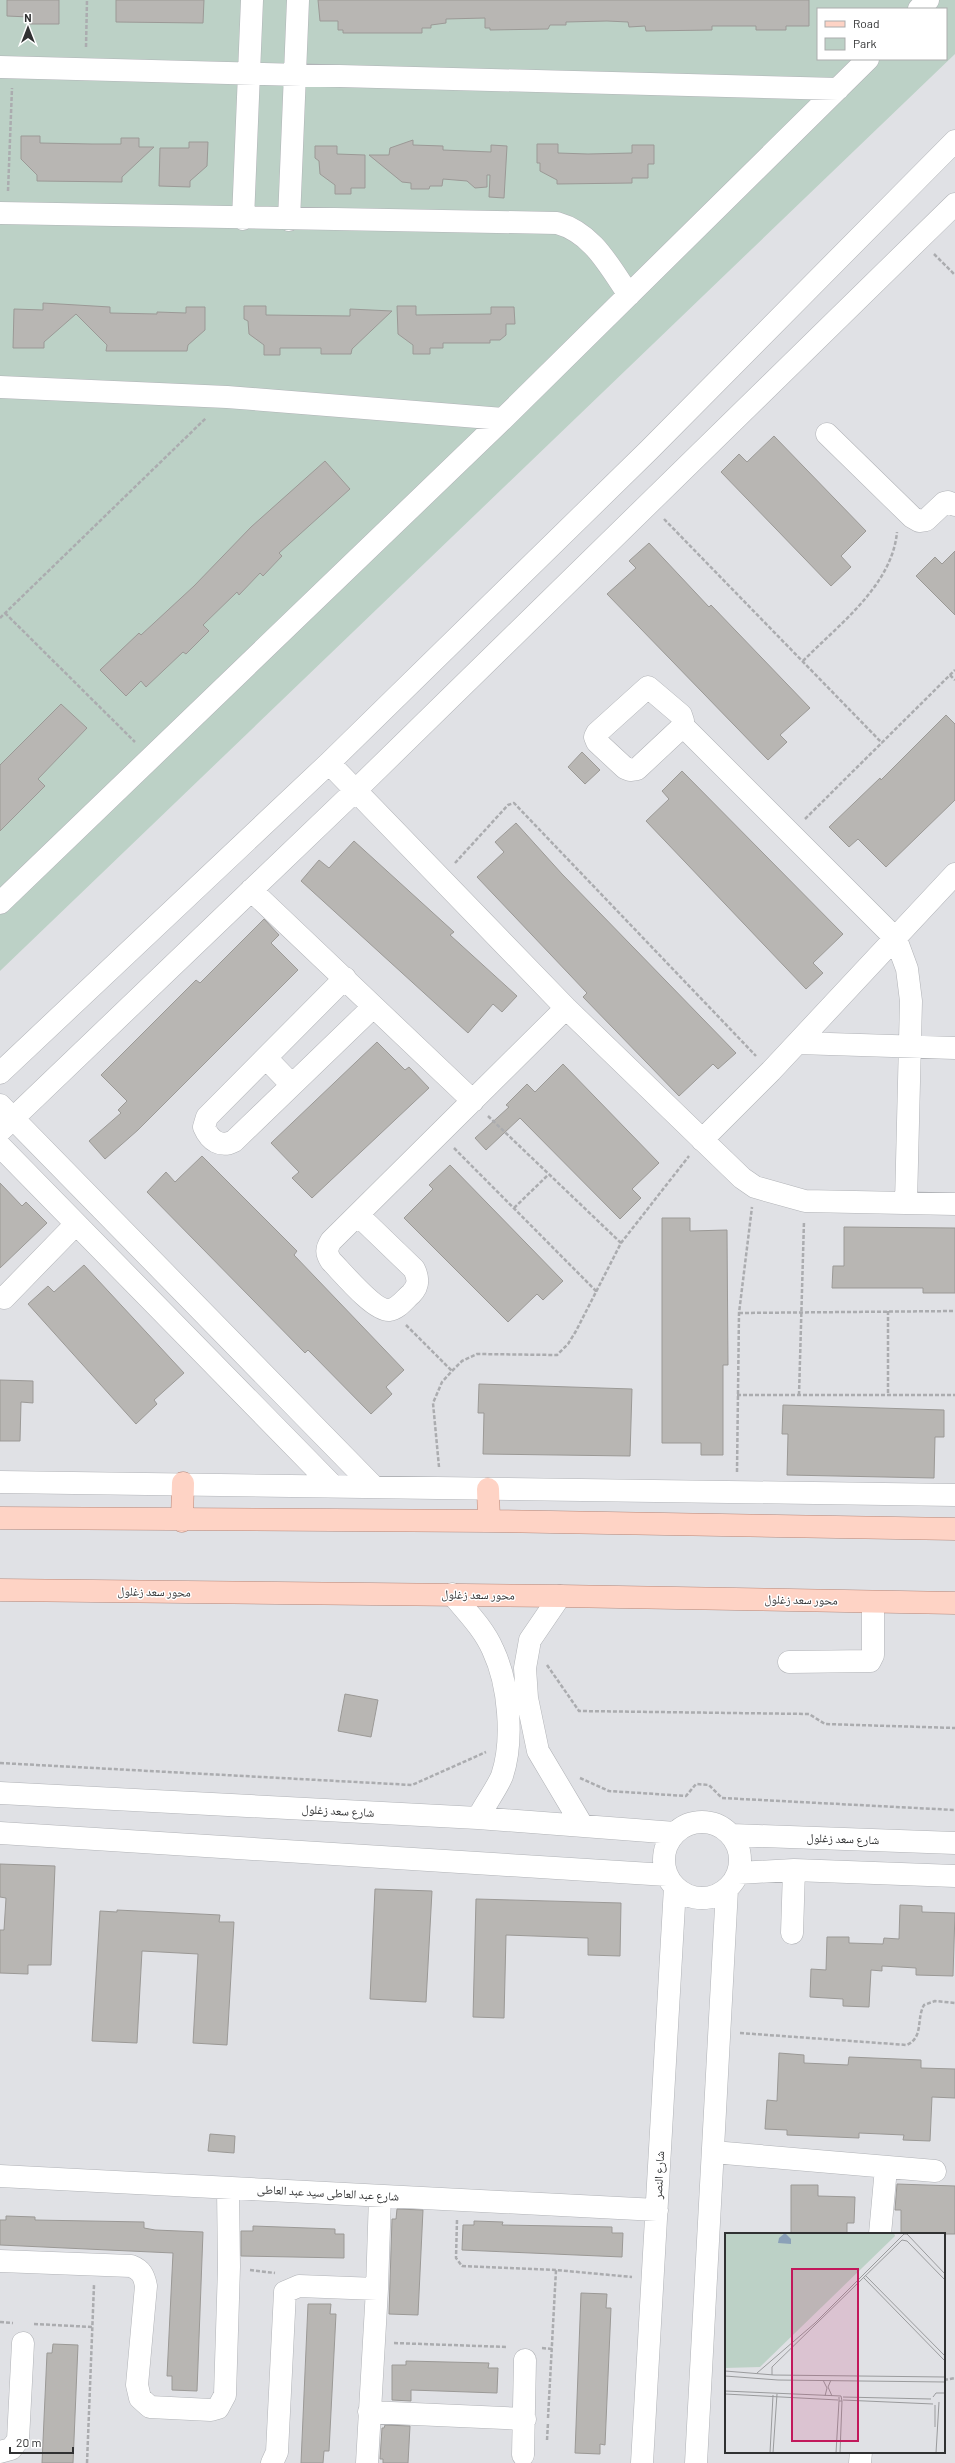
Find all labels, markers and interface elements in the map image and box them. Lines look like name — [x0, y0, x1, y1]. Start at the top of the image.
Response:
north arrow — [8, 8, 48, 48]
legend — [817, 8, 947, 60]
text: N — [24, 11, 32, 24]
text: Road — [853, 16, 880, 30]
text: Park — [853, 36, 877, 50]
street label: محور سعد زغلول — [117, 1583, 191, 1600]
street label: محور سعد زغلول — [441, 1586, 515, 1603]
street label: محور سعد زغلول — [764, 1591, 838, 1608]
street label: شارع سعد زغلول — [301, 1801, 375, 1821]
street label: شارع سعد زغلول — [806, 1830, 880, 1848]
street label: شارع النصر — [650, 2150, 668, 2201]
street label: شارع عبد العاطى سيد عبد العاطى — [256, 2181, 400, 2205]
inset map — [725, 2233, 945, 2453]
scale bar — [10, 2429, 73, 2455]
text: 20 m — [16, 2435, 42, 2449]

